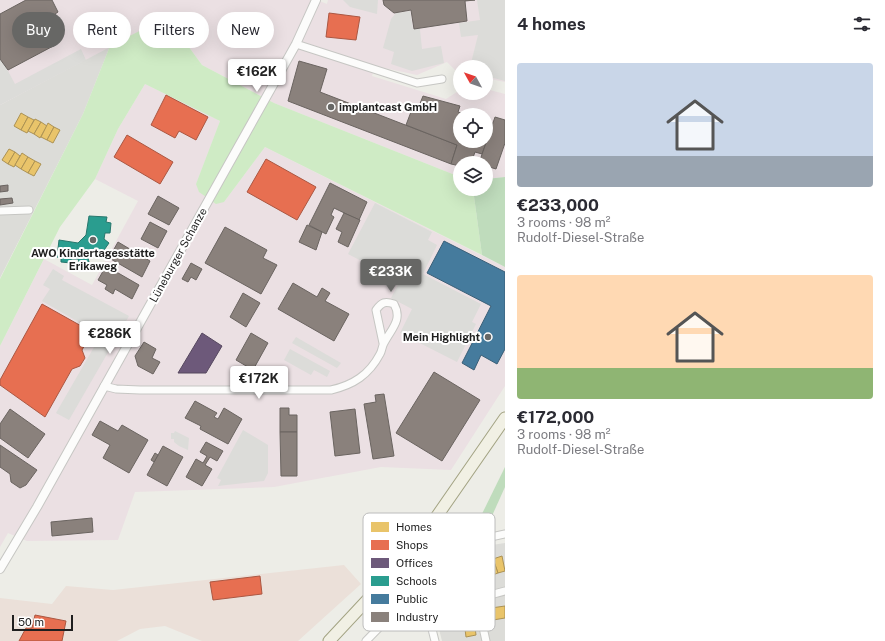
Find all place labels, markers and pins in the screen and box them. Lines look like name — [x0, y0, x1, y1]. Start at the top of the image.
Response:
pin: €162K — [229, 59, 285, 93]
place label: implantcast GmbH — [339, 101, 437, 113]
marker: implantcast GmbH — [326, 102, 336, 112]
marker: AWO Kindertagesstätte Erikaweg — [88, 235, 98, 245]
place label: AWO Kindertagesstätte Erikaweg — [31, 247, 155, 272]
pin: €233K — [363, 259, 419, 293]
pin: €286K — [82, 321, 138, 355]
place label: Mein Highlight — [403, 331, 480, 343]
marker: Mein Highlight — [483, 332, 493, 342]
pin: €172K — [231, 366, 287, 400]

